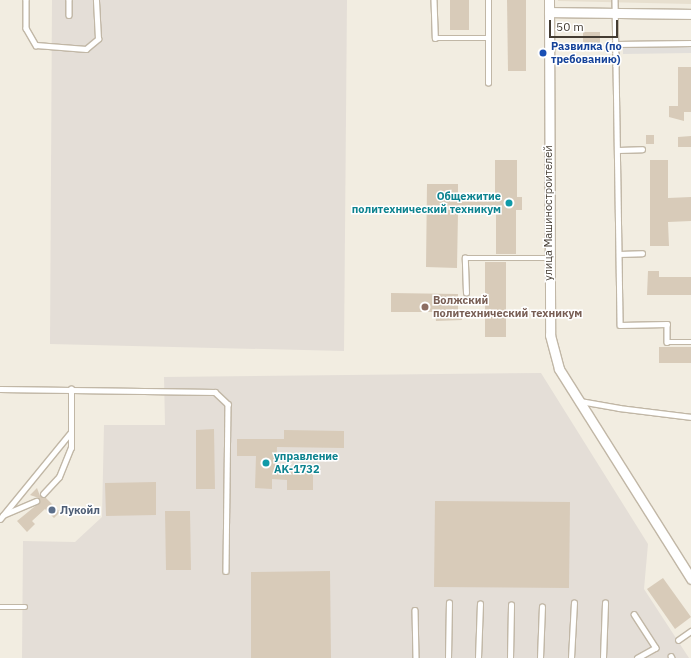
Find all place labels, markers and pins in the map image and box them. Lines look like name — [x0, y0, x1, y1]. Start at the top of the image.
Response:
place label: Развилка (по требованию) — [551, 40, 622, 66]
marker: Развилка (по требованию) — [538, 48, 548, 58]
place label: Общежитие политехнический техникум — [352, 190, 501, 216]
marker: Общежитие политехнический техникум — [504, 198, 514, 208]
place label: Волжский политехнический техникум — [433, 294, 582, 320]
marker: Волжский политехнический техникум — [420, 302, 430, 312]
place label: управление AK-1732 — [274, 450, 338, 476]
marker: управление AK-1732 — [261, 458, 271, 468]
place label: Лукойл — [60, 503, 100, 517]
marker: Лукойл — [47, 505, 57, 515]

